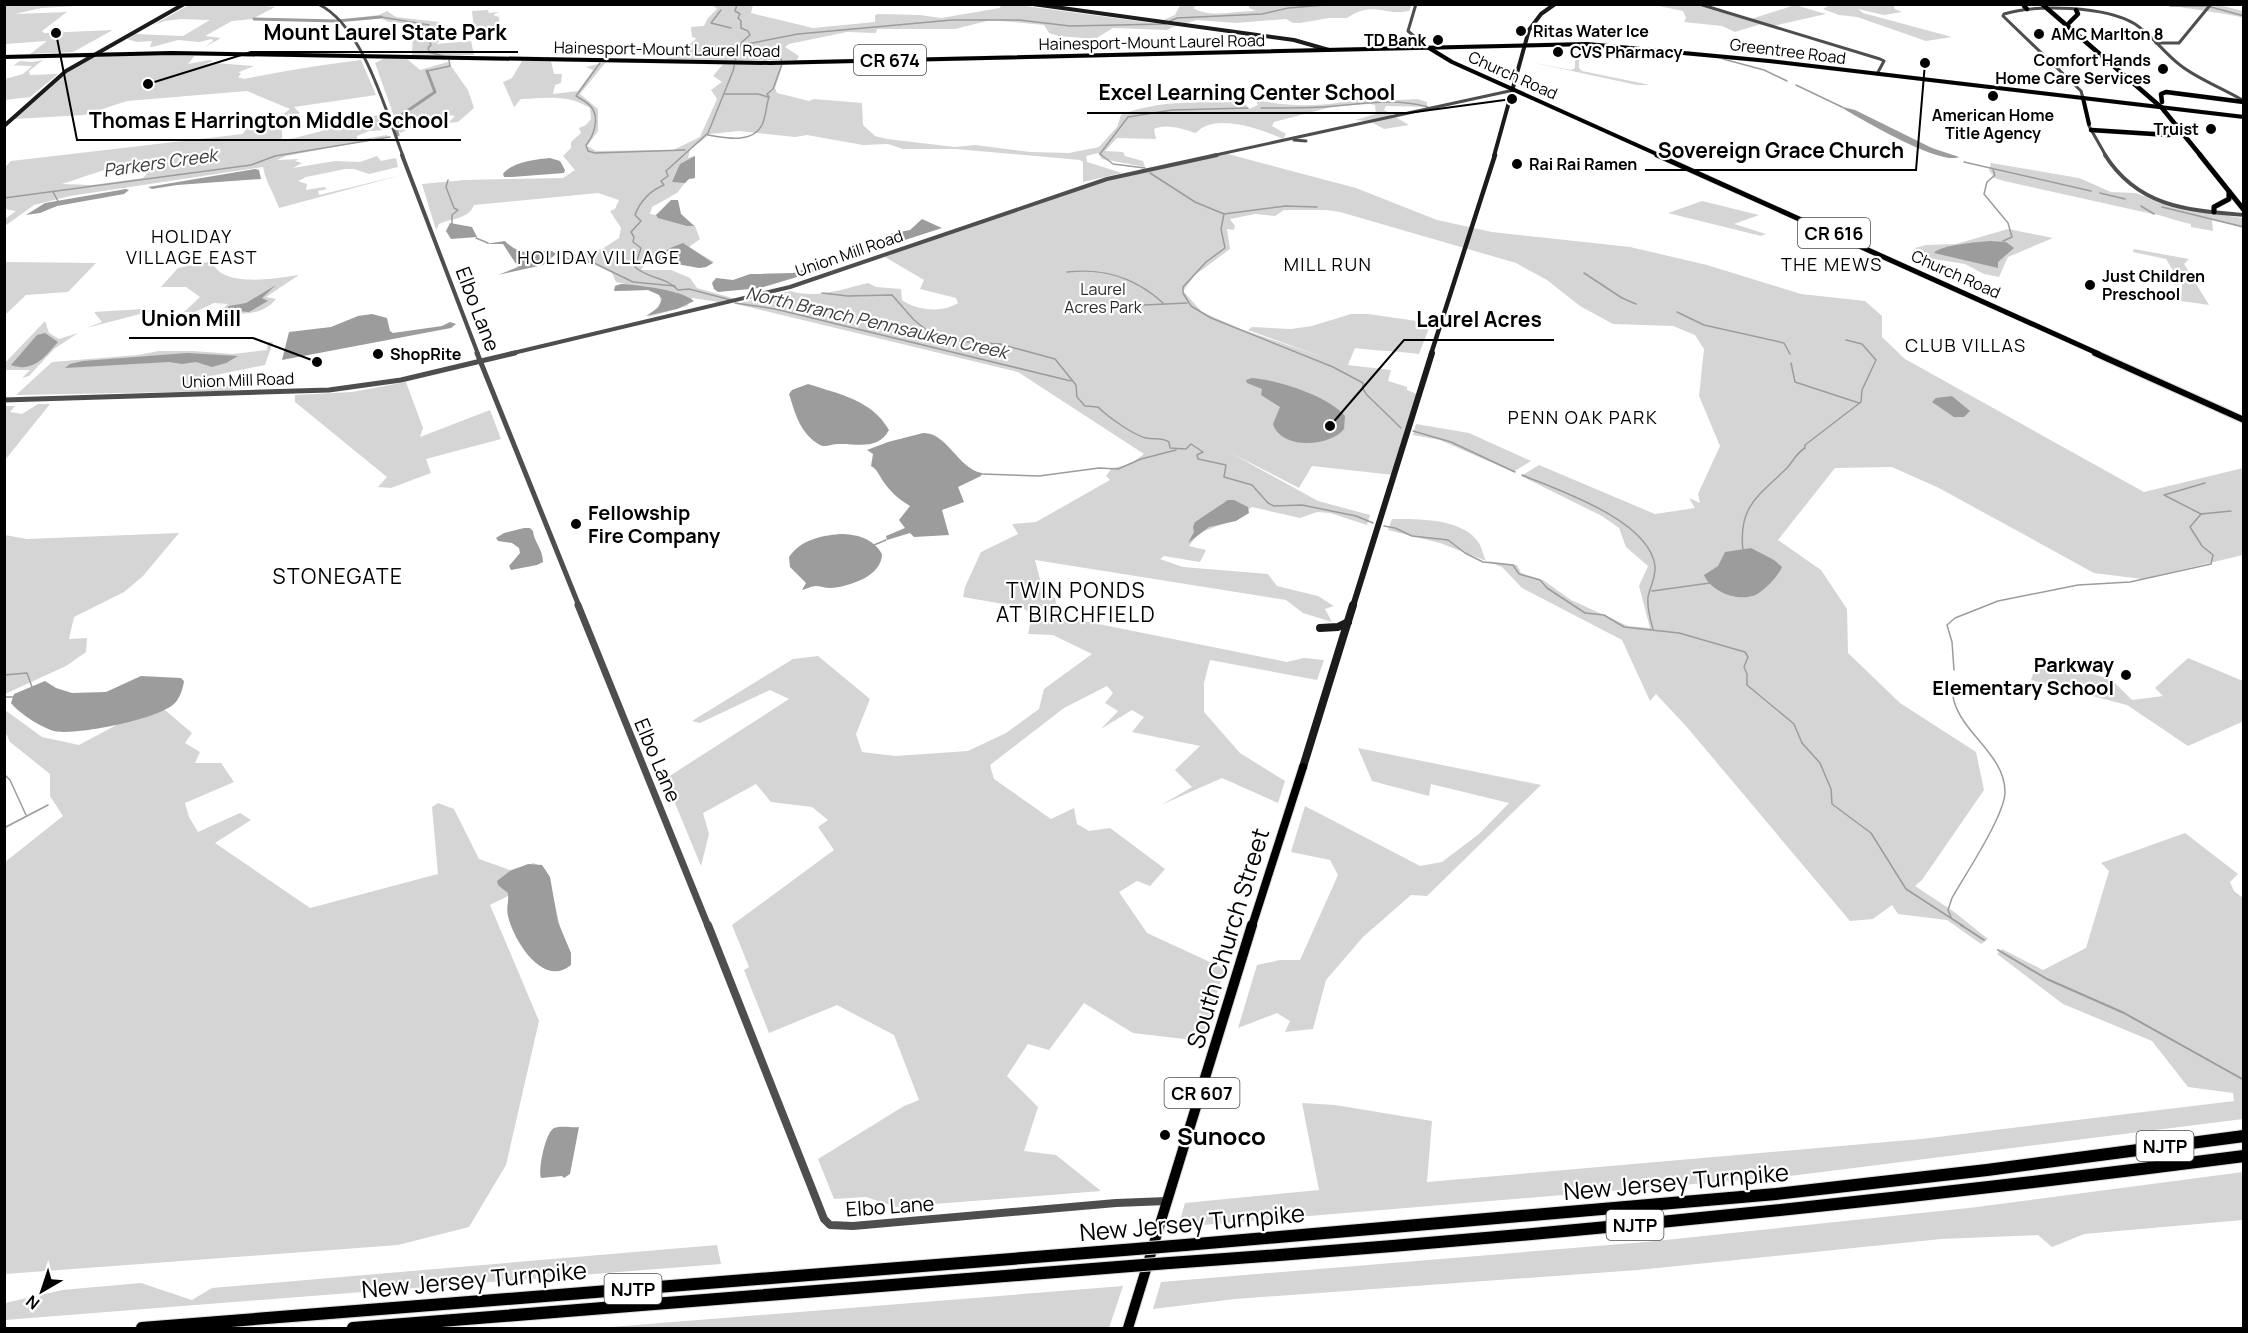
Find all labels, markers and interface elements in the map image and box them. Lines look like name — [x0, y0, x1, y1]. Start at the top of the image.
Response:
callout: Mount Laurel State Park — [251, 13, 518, 52]
text: Mount Laurel State Park — [263, 18, 507, 46]
place label: Ritas Water Ice — [1533, 20, 1649, 42]
place label: AMC Marlton 8 — [2051, 23, 2164, 45]
marker: Ritas Water Ice — [1514, 24, 1528, 38]
marker: AMC Marlton 8 — [2032, 27, 2046, 41]
street label: Hainesport-Mount Laurel Road — [1039, 29, 1265, 55]
place label: TD Bank — [1364, 29, 1426, 51]
marker: TD Bank — [1431, 33, 1445, 47]
street label: Greentree Road — [1729, 33, 1847, 69]
street label: Hainesport-Mount Laurel Road — [554, 36, 780, 62]
place label: CVS Pharmacy — [1570, 41, 1682, 63]
road number: CR 674 — [854, 45, 926, 75]
marker: CVS Pharmacy — [1551, 45, 1565, 59]
street label: Church Road — [1465, 46, 1561, 104]
place label: Comfort Hands Home Care Services — [1995, 49, 2151, 89]
marker: Comfort Hands Home Care Services — [2156, 62, 2170, 76]
callout: Excel Learning Center School — [1087, 74, 1408, 113]
text: Excel Learning Center School — [1099, 78, 1396, 106]
marker: American Home Title Agency — [1986, 89, 2000, 103]
callout: Thomas E Harrington Middle School — [77, 101, 461, 140]
place label: American Home Title Agency — [1932, 104, 2055, 144]
text: Thomas E Harrington Middle School — [89, 106, 449, 134]
place label: Truist — [2154, 118, 2199, 140]
marker: Truist — [2204, 122, 2218, 136]
callout: Sovereign Grace Church — [1645, 131, 1916, 170]
text: Sovereign Grace Church — [1658, 136, 1904, 164]
water label: Parkers Creek — [102, 142, 221, 182]
place label: Rai Rai Ramen — [1529, 153, 1637, 175]
marker: Rai Rai Ramen — [1510, 157, 1524, 171]
road number: CR 616 — [1798, 218, 1870, 248]
district label: HOLIDAY VILLAGE EAST — [126, 224, 258, 269]
street label: Union Mill Road — [792, 224, 906, 282]
district label: HOLIDAY VILLAGE — [517, 245, 681, 269]
street label: Church Road — [1908, 245, 2004, 303]
district label: MILL RUN — [1284, 252, 1372, 276]
district label: THE MEWS — [1781, 252, 1883, 276]
street label: Elbo Lane — [450, 263, 506, 355]
place label: Just Children Preschool — [2102, 265, 2205, 305]
park label: Laurel Acres Park — [1064, 278, 1143, 318]
marker: Just Children Preschool — [2083, 278, 2097, 292]
water label: North Branch Pennsauken Creek — [744, 280, 1013, 365]
callout: Union Mill — [129, 299, 253, 338]
callout: Laurel Acres — [1404, 301, 1554, 340]
text: Union Mill — [141, 304, 241, 332]
text: Laurel Acres — [1416, 305, 1542, 333]
district label: CLUB VILLAS — [1905, 333, 2027, 357]
place label: ShopRite — [390, 343, 462, 365]
marker: ShopRite — [371, 347, 385, 361]
street label: Union Mill Road — [181, 367, 295, 393]
district label: PENN OAK PARK — [1508, 405, 1658, 429]
place label: Fellowship Fire Company — [588, 499, 721, 549]
marker: Fellowship Fire Company — [569, 517, 583, 531]
district label: STONEGATE — [273, 562, 403, 590]
district label: TWIN PONDS AT BIRCHFIELD — [996, 576, 1156, 628]
place label: Parkway Elementary School — [1932, 651, 2115, 701]
marker: Parkway Elementary School — [2119, 668, 2133, 682]
street label: Elbo Lane — [628, 714, 688, 806]
street label: South Church Street — [1178, 824, 1276, 1052]
road number: CR 607 — [1164, 1078, 1240, 1108]
place label: Sunoco — [1177, 1119, 1266, 1152]
marker: Sunoco — [1158, 1128, 1172, 1142]
road number: NJTP — [2136, 1131, 2194, 1161]
street label: New Jersey Turnpike — [1562, 1155, 1790, 1207]
street label: Elbo Lane — [845, 1189, 935, 1223]
street label: New Jersey Turnpike — [1078, 1196, 1306, 1248]
road number: NJTP — [1606, 1210, 1664, 1240]
street label: New Jersey Turnpike — [360, 1253, 588, 1305]
north arrow — [12, 1261, 72, 1321]
road number: NJTP — [604, 1274, 662, 1304]
text: N — [21, 1290, 44, 1315]

